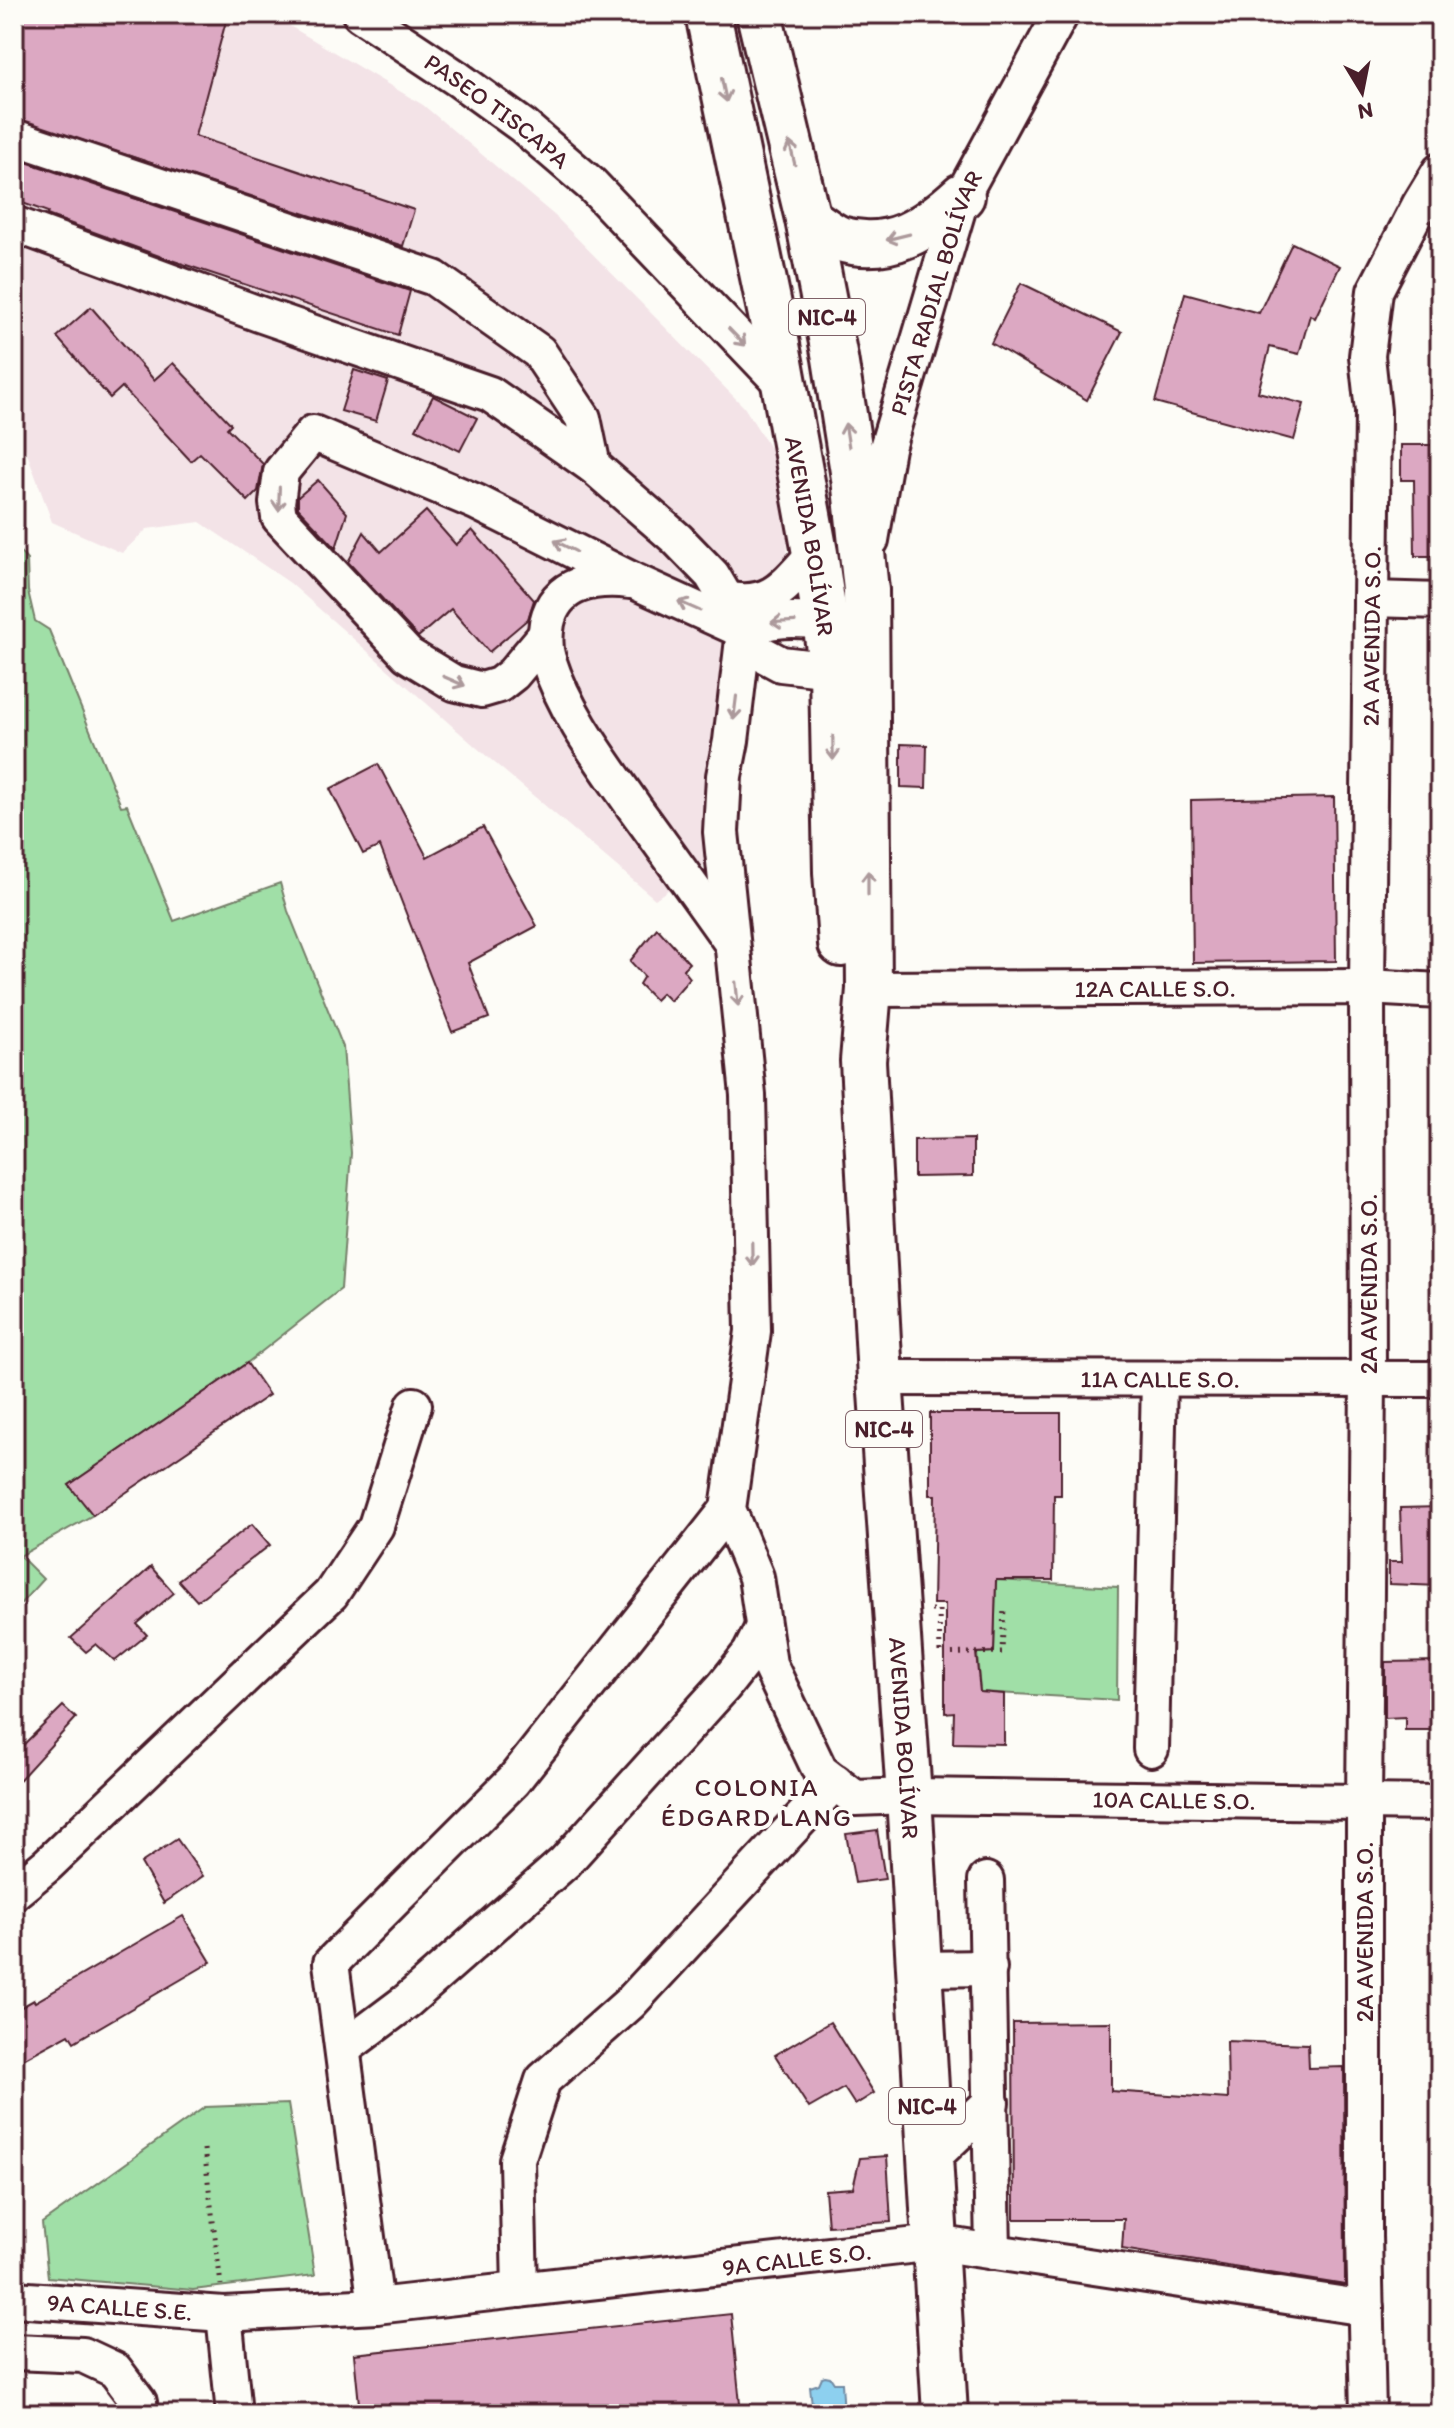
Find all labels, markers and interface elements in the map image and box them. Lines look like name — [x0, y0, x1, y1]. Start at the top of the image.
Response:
street label: PASEO TISCAPA — [419, 47, 576, 174]
north arrow — [1322, 52, 1402, 132]
one-way arrow — [717, 77, 732, 103]
text: N — [1356, 97, 1375, 126]
one-way arrow — [783, 140, 798, 166]
street label: PISTA RADIAL BOLÍVAR — [883, 165, 988, 419]
one-way arrow — [885, 231, 911, 246]
road number: NIC-4 — [789, 299, 865, 335]
one-way arrow — [727, 327, 746, 346]
one-way arrow — [839, 423, 854, 448]
street label: AVENIDA BOLÍVAR — [779, 434, 841, 638]
one-way arrow — [271, 485, 286, 512]
one-way arrow — [553, 538, 577, 554]
street label: 2A AVENIDA S.O. — [1355, 546, 1386, 727]
one-way arrow — [677, 598, 701, 613]
one-way arrow — [770, 614, 797, 629]
one-way arrow — [441, 674, 466, 689]
one-way arrow — [727, 695, 742, 720]
one-way arrow — [826, 734, 841, 761]
one-way arrow — [860, 870, 876, 897]
street label: 12A CALLE S.O. — [1074, 973, 1236, 1003]
one-way arrow — [729, 980, 744, 1007]
street label: 2A AVENIDA S.O. — [1354, 1194, 1383, 1374]
one-way arrow — [744, 1240, 759, 1267]
street label: 11A CALLE S.O. — [1080, 1364, 1240, 1393]
road number: NIC-4 — [846, 1411, 922, 1447]
street label: AVENIDA BOLÍVAR — [884, 1636, 926, 1839]
district label: COLONIA ÉDGARD LANG — [661, 1771, 853, 1833]
street label: 10A CALLE S.O. — [1092, 1784, 1256, 1815]
street label: 2A AVENIDA S.O. — [1350, 1842, 1379, 2022]
road number: NIC-4 — [889, 2088, 965, 2124]
street label: 9A CALLE S.O. — [721, 2236, 873, 2281]
street label: 9A CALLE S.E. — [46, 2287, 193, 2326]

